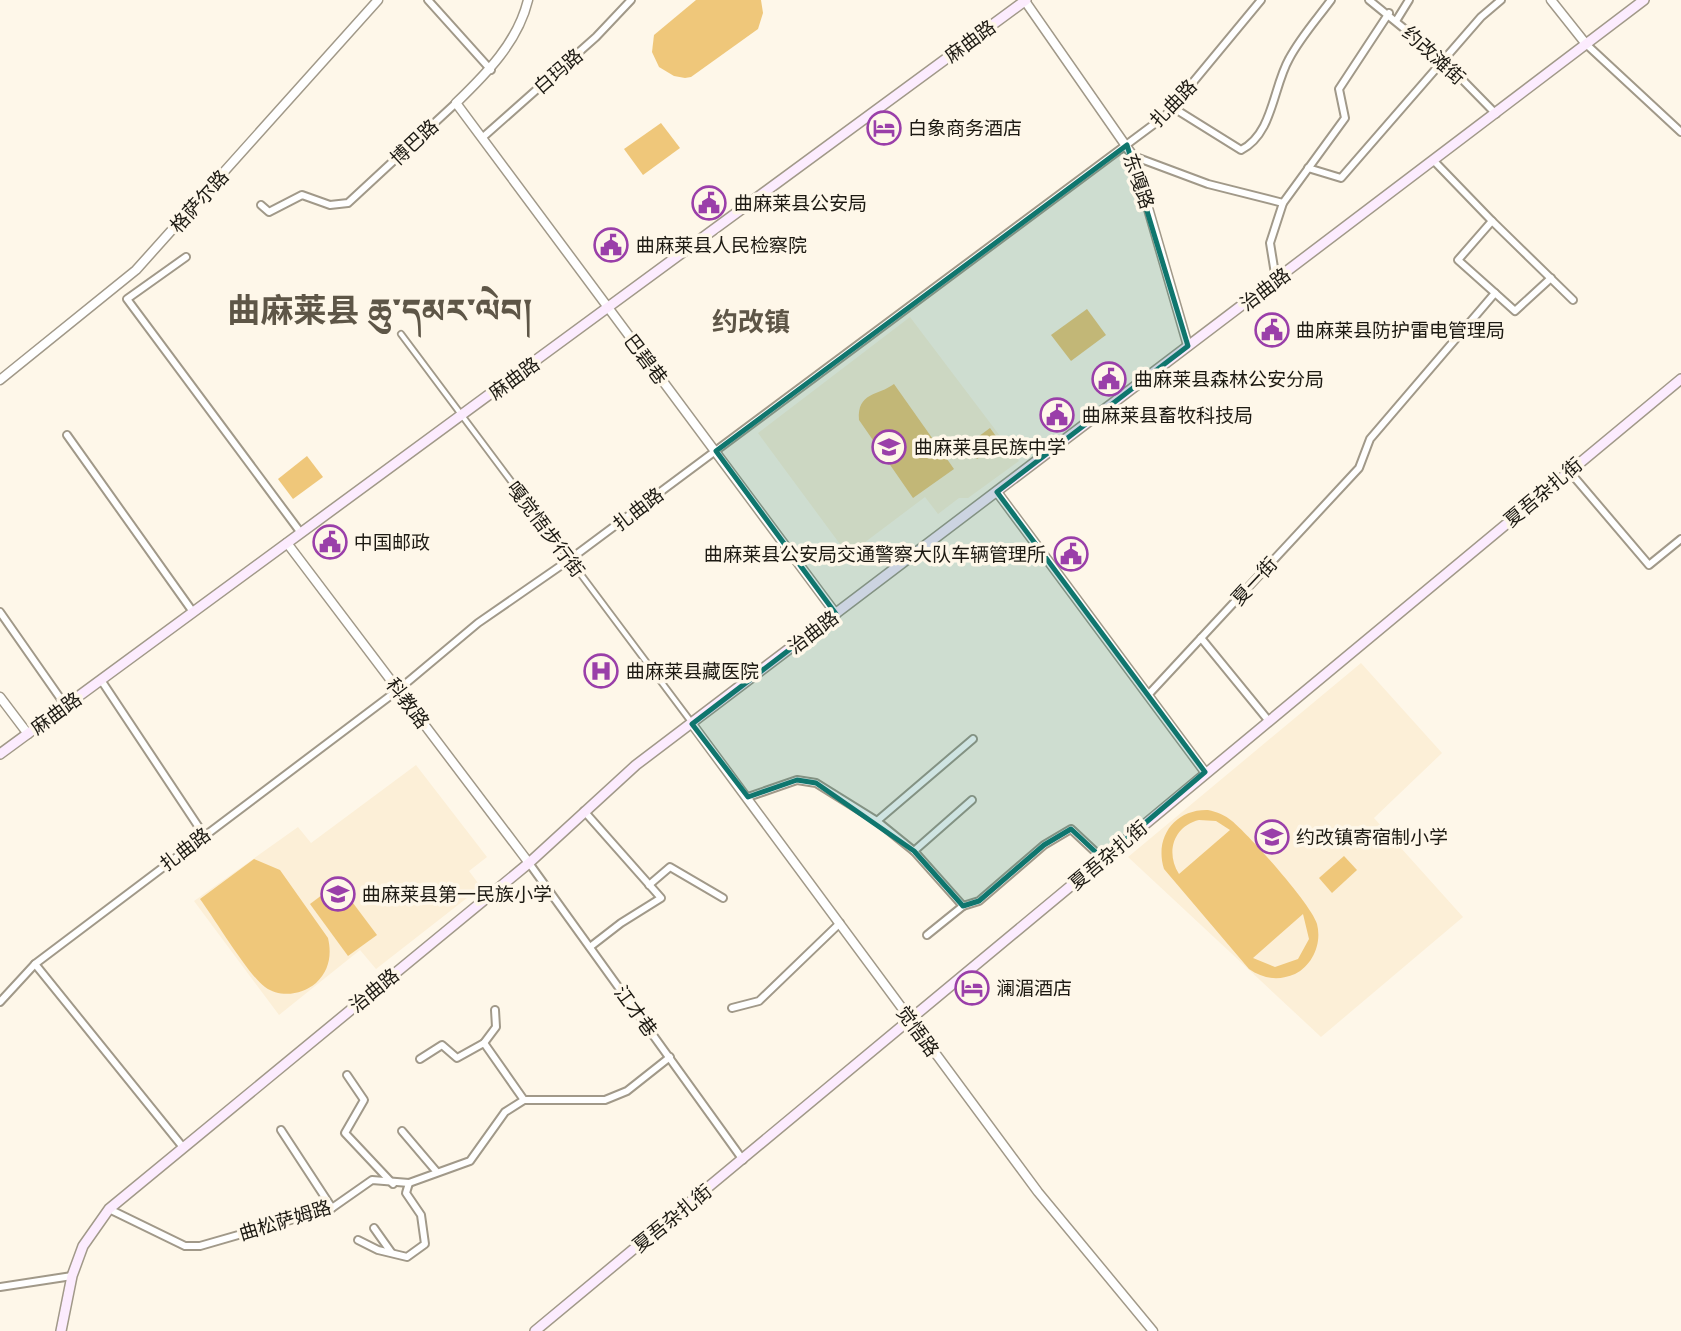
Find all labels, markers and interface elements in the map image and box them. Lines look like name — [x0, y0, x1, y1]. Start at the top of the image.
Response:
street label: 麻曲路 — [940, 15, 1000, 67]
street label: 约改滩街 — [1398, 21, 1470, 89]
street label: 白玛路 — [529, 43, 587, 99]
street label: 扎曲路 — [1145, 74, 1201, 132]
hotel icon: 白象商务酒店 — [865, 109, 903, 147]
street label: 博巴路 — [385, 114, 443, 170]
place label: 白象商务酒店 — [908, 116, 1022, 140]
street label: 东嘎路 — [1118, 150, 1160, 212]
street label: 格萨尔路 — [165, 165, 233, 237]
public building icon: 曲麻莱县公安局 — [690, 184, 728, 222]
place label: 曲麻莱县公安局 — [734, 191, 867, 215]
public building icon: 曲麻莱县人民检察院 — [592, 226, 630, 264]
place label: 曲麻莱县人民检察院 — [636, 233, 807, 257]
street label: 治曲路 — [1235, 262, 1295, 316]
district label: 曲麻莱县 ཆུ་དམར་ལེབ། — [228, 286, 532, 338]
district label: 约改镇 — [712, 305, 790, 338]
public building icon: 曲麻莱县防护雷电管理局 — [1253, 311, 1291, 349]
place label: 曲麻莱县防护雷电管理局 — [1296, 318, 1505, 342]
street label: 巴碧巷 — [619, 329, 673, 389]
street label: 麻曲路 — [484, 352, 544, 404]
public building icon: 曲麻莱县森林公安分局 — [1090, 360, 1128, 398]
place label: 曲麻莱县森林公安分局 — [1134, 367, 1324, 391]
public building icon: 曲麻莱县畜牧科技局 — [1038, 396, 1076, 434]
place label: 曲麻莱县畜牧科技局 — [1082, 403, 1253, 427]
school or university icon: 曲麻莱县民族中学 — [870, 428, 908, 466]
place label: 曲麻莱县民族中学 — [914, 435, 1066, 459]
street label: 夏吾杂扎街 — [1499, 452, 1587, 532]
street label: 嘎觉悟步行街 — [502, 476, 590, 582]
street label: 扎曲路 — [608, 482, 668, 536]
public building icon: 中国邮政 — [311, 523, 349, 561]
place label: 中国邮政 — [354, 530, 430, 554]
public building icon: 曲麻莱县公安局交通警察大队车辆管理所 — [1052, 535, 1090, 573]
place label: 曲麻莱县公安局交通警察大队车辆管理所 — [704, 542, 1046, 566]
street label: 夏一街 — [1226, 552, 1282, 610]
street label: 治曲路 — [783, 605, 843, 659]
hospital icon: 曲麻莱县藏医院 — [582, 652, 620, 690]
place label: 曲麻莱县藏医院 — [626, 659, 759, 683]
street label: 科教路 — [381, 673, 435, 733]
street label: 麻曲路 — [26, 687, 86, 739]
street label: 夏吾杂扎街 — [1064, 815, 1152, 895]
school or university icon: 约改镇寄宿制小学 — [1253, 818, 1291, 856]
street label: 扎曲路 — [155, 822, 215, 876]
place label: 约改镇寄宿制小学 — [1296, 825, 1448, 849]
school or university icon: 曲麻莱县第一民族小学 — [319, 875, 357, 913]
place label: 曲麻莱县第一民族小学 — [362, 882, 552, 906]
street label: 治曲路 — [344, 963, 404, 1017]
hotel icon: 澜湄酒店 — [953, 969, 991, 1007]
place label: 澜湄酒店 — [996, 976, 1072, 1000]
street label: 江才巷 — [610, 981, 662, 1041]
street label: 觉悟路 — [892, 1001, 944, 1061]
street label: 夏吾杂扎街 — [628, 1179, 716, 1257]
street label: 曲松萨姆路 — [236, 1195, 334, 1245]

